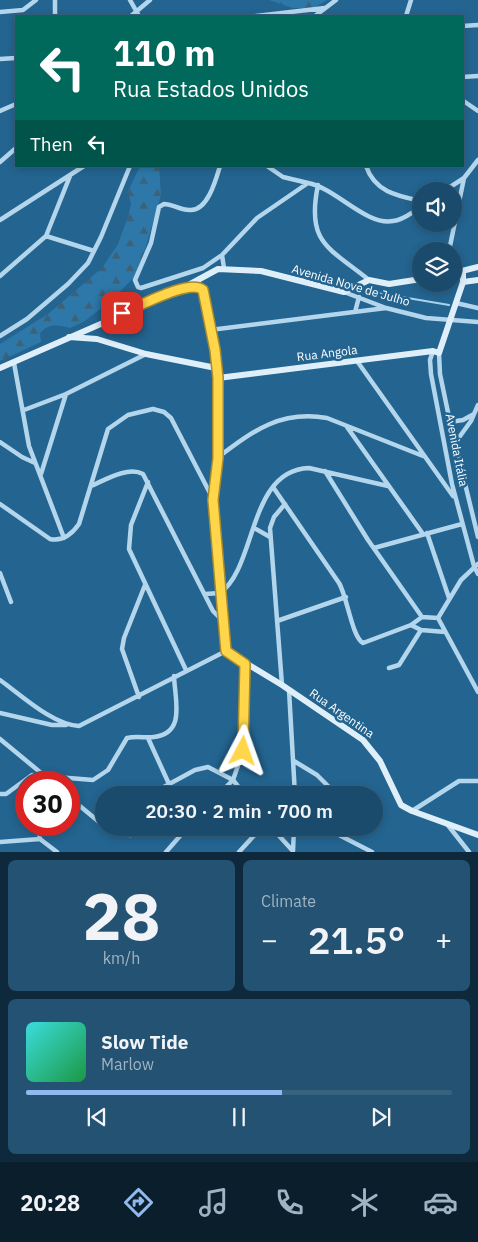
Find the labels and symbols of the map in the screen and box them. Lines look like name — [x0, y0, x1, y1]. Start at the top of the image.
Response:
street label: Avenida Nove de Julho — [290, 261, 412, 309]
pin — [101, 292, 143, 334]
street label: Rua Angola — [296, 342, 359, 364]
street label: Avenida Itália — [443, 412, 472, 488]
street label: Rua Argentina — [307, 685, 378, 741]
position arrow — [216, 724, 268, 776]
speed limit sign: 30 — [15, 771, 80, 836]

